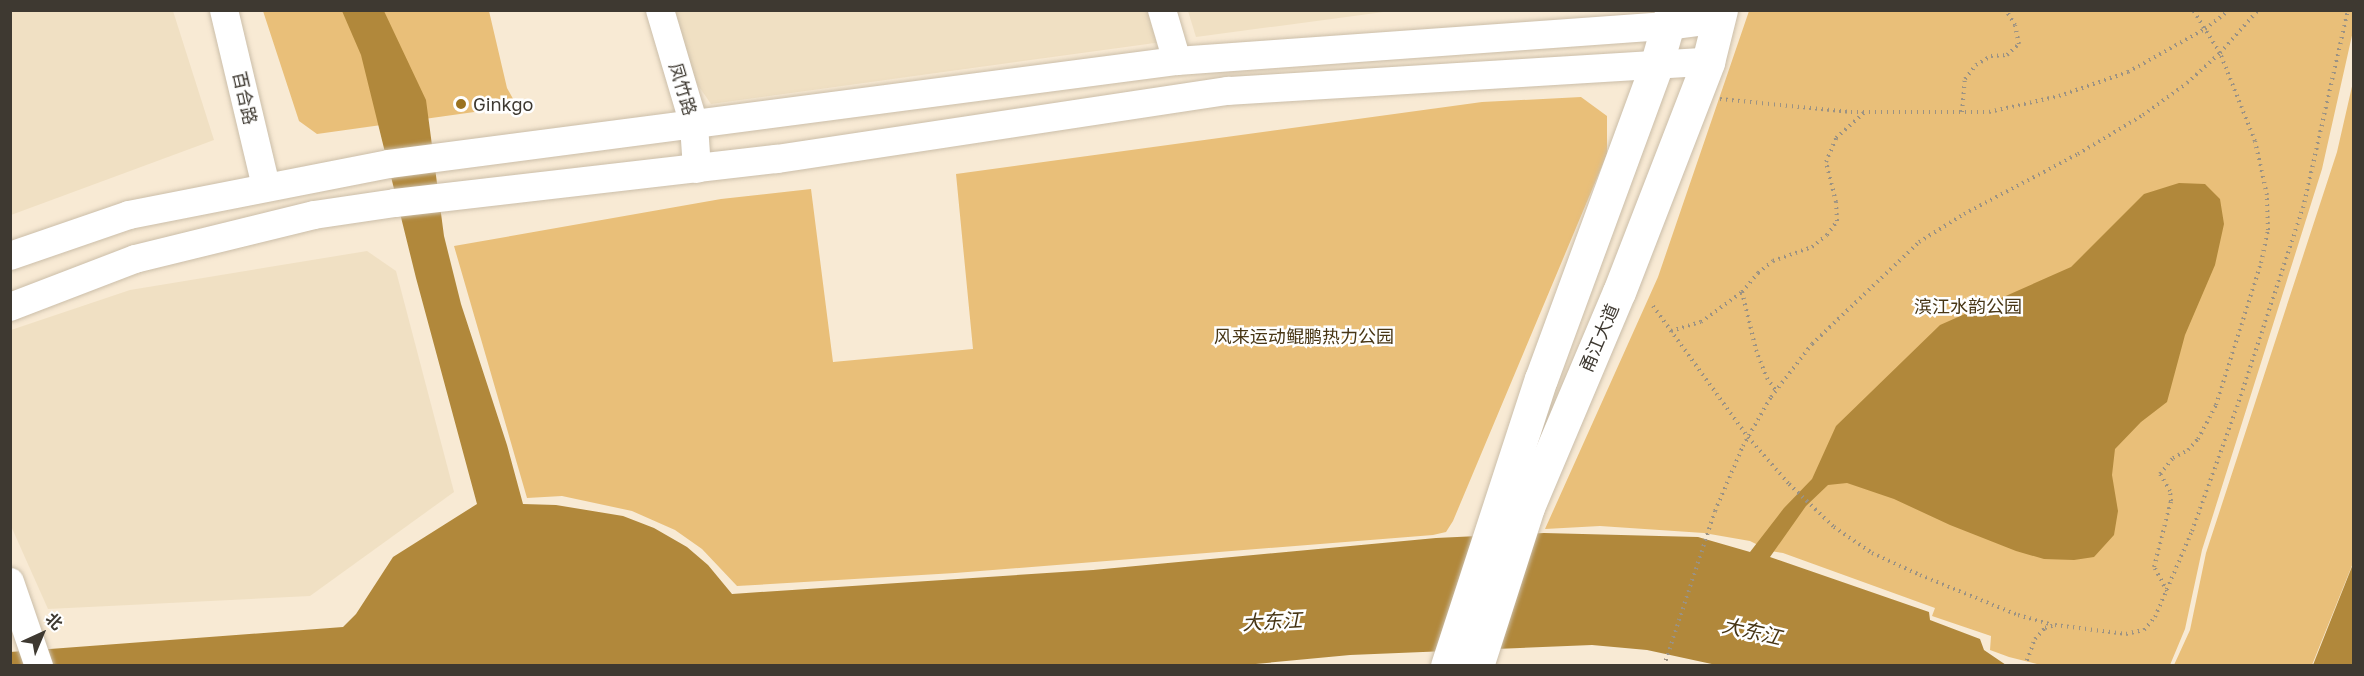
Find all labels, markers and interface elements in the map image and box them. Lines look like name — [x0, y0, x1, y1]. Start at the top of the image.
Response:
street label: 凤竹路 — [665, 60, 701, 118]
street label: 百合路 — [228, 69, 262, 127]
place label: Ginkgo — [473, 93, 533, 115]
marker: Ginkgo — [454, 97, 468, 111]
park label: 滨江水韵公园 — [1914, 295, 2022, 317]
street label: 甬江大道 — [1575, 301, 1623, 375]
park label: 风来运动鲲鹏热力公园 — [1214, 325, 1394, 347]
north arrow — [12, 604, 72, 664]
water label: 大东江 — [1241, 607, 1303, 635]
text: 北 — [42, 608, 67, 634]
water label: 大东江 — [1720, 613, 1784, 649]

